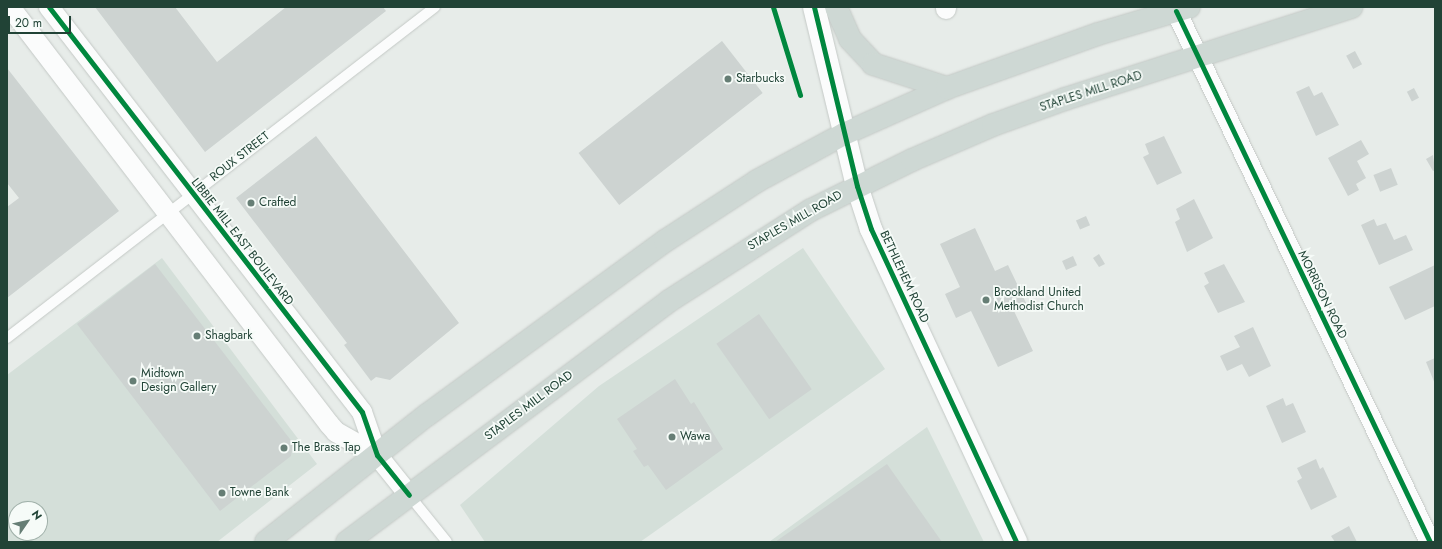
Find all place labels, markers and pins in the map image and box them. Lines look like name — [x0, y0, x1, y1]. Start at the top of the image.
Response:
place label: Starbucks — [736, 72, 784, 86]
marker: Starbucks — [723, 74, 733, 84]
place label: Crafted — [259, 196, 296, 210]
marker: Crafted — [246, 198, 256, 208]
place label: Brookland United Methodist Church — [994, 286, 1084, 314]
marker: Brookland United Methodist Church — [981, 295, 991, 305]
place label: Shagbark — [205, 329, 252, 343]
marker: Shagbark — [192, 331, 202, 341]
place label: Midtown Design Gallery — [141, 367, 217, 395]
marker: Midtown Design Gallery — [128, 376, 138, 386]
place label: Wawa — [680, 430, 710, 444]
marker: Wawa — [667, 432, 677, 442]
place label: The Brass Tap — [292, 441, 361, 455]
marker: The Brass Tap — [279, 443, 289, 453]
place label: Towne Bank — [230, 486, 289, 500]
marker: Towne Bank — [217, 488, 227, 498]

